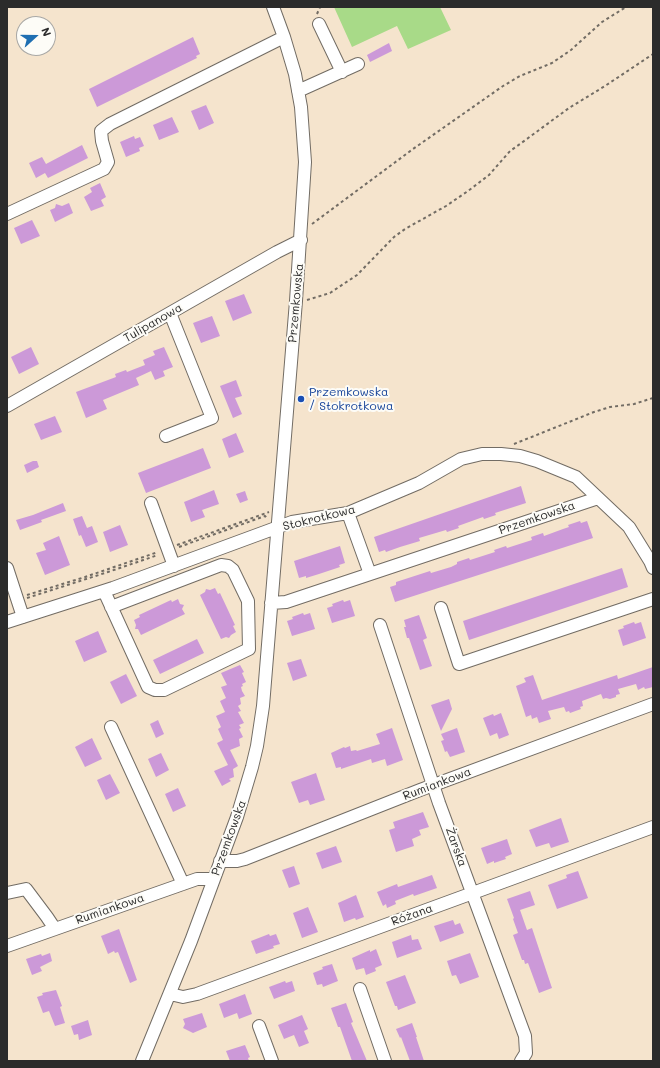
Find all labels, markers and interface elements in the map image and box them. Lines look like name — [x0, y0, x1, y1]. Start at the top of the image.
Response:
north arrow — [16, 16, 56, 56]
text: N — [38, 25, 55, 38]
street label: Przemkowska — [285, 263, 307, 343]
street label: Tulipanowa — [121, 300, 185, 346]
place label: Przemkowska / Stokrotkowa — [309, 385, 393, 413]
marker: Przemkowska / Stokrotkowa — [296, 394, 306, 404]
street label: Przemkowska — [497, 498, 577, 538]
street label: Stokrotkowa — [281, 502, 357, 534]
street label: Rumiankowa — [401, 764, 473, 804]
street label: Przemkowska — [209, 798, 249, 878]
street label: Żarska — [442, 825, 470, 869]
street label: Rumiankowa — [74, 890, 146, 928]
street label: Różana — [389, 901, 435, 929]

